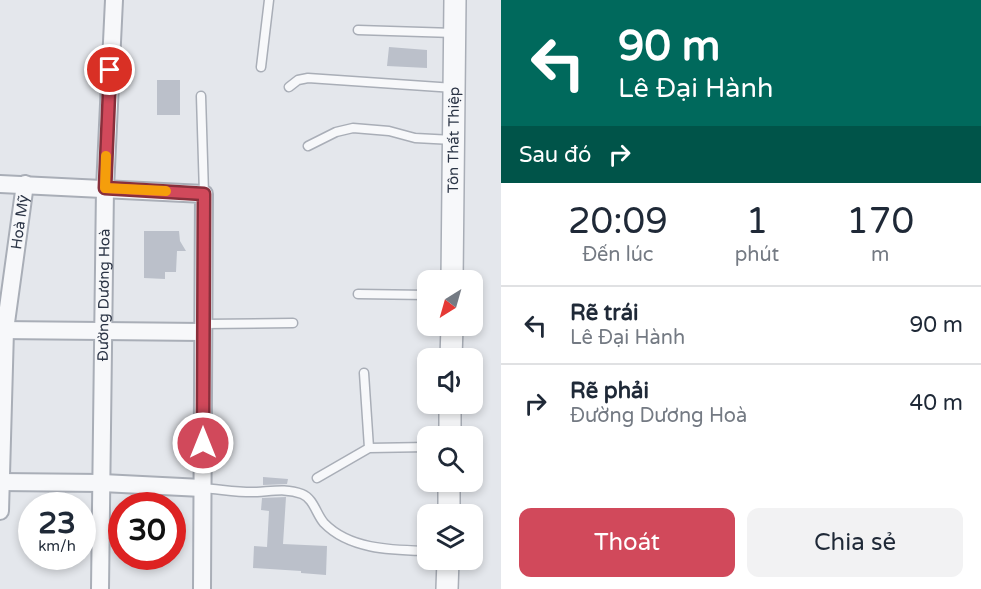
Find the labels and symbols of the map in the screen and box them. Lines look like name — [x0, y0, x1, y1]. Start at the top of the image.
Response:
pin — [84, 44, 135, 95]
street label: Tôn Thất Thiệp — [444, 87, 463, 193]
street label: Hoà Mỹ — [7, 194, 32, 251]
street label: Đường Dương Hoà — [94, 228, 113, 362]
north arrow — [417, 270, 483, 336]
position arrow — [171, 411, 235, 475]
speed limit sign: 30 — [108, 492, 186, 570]

